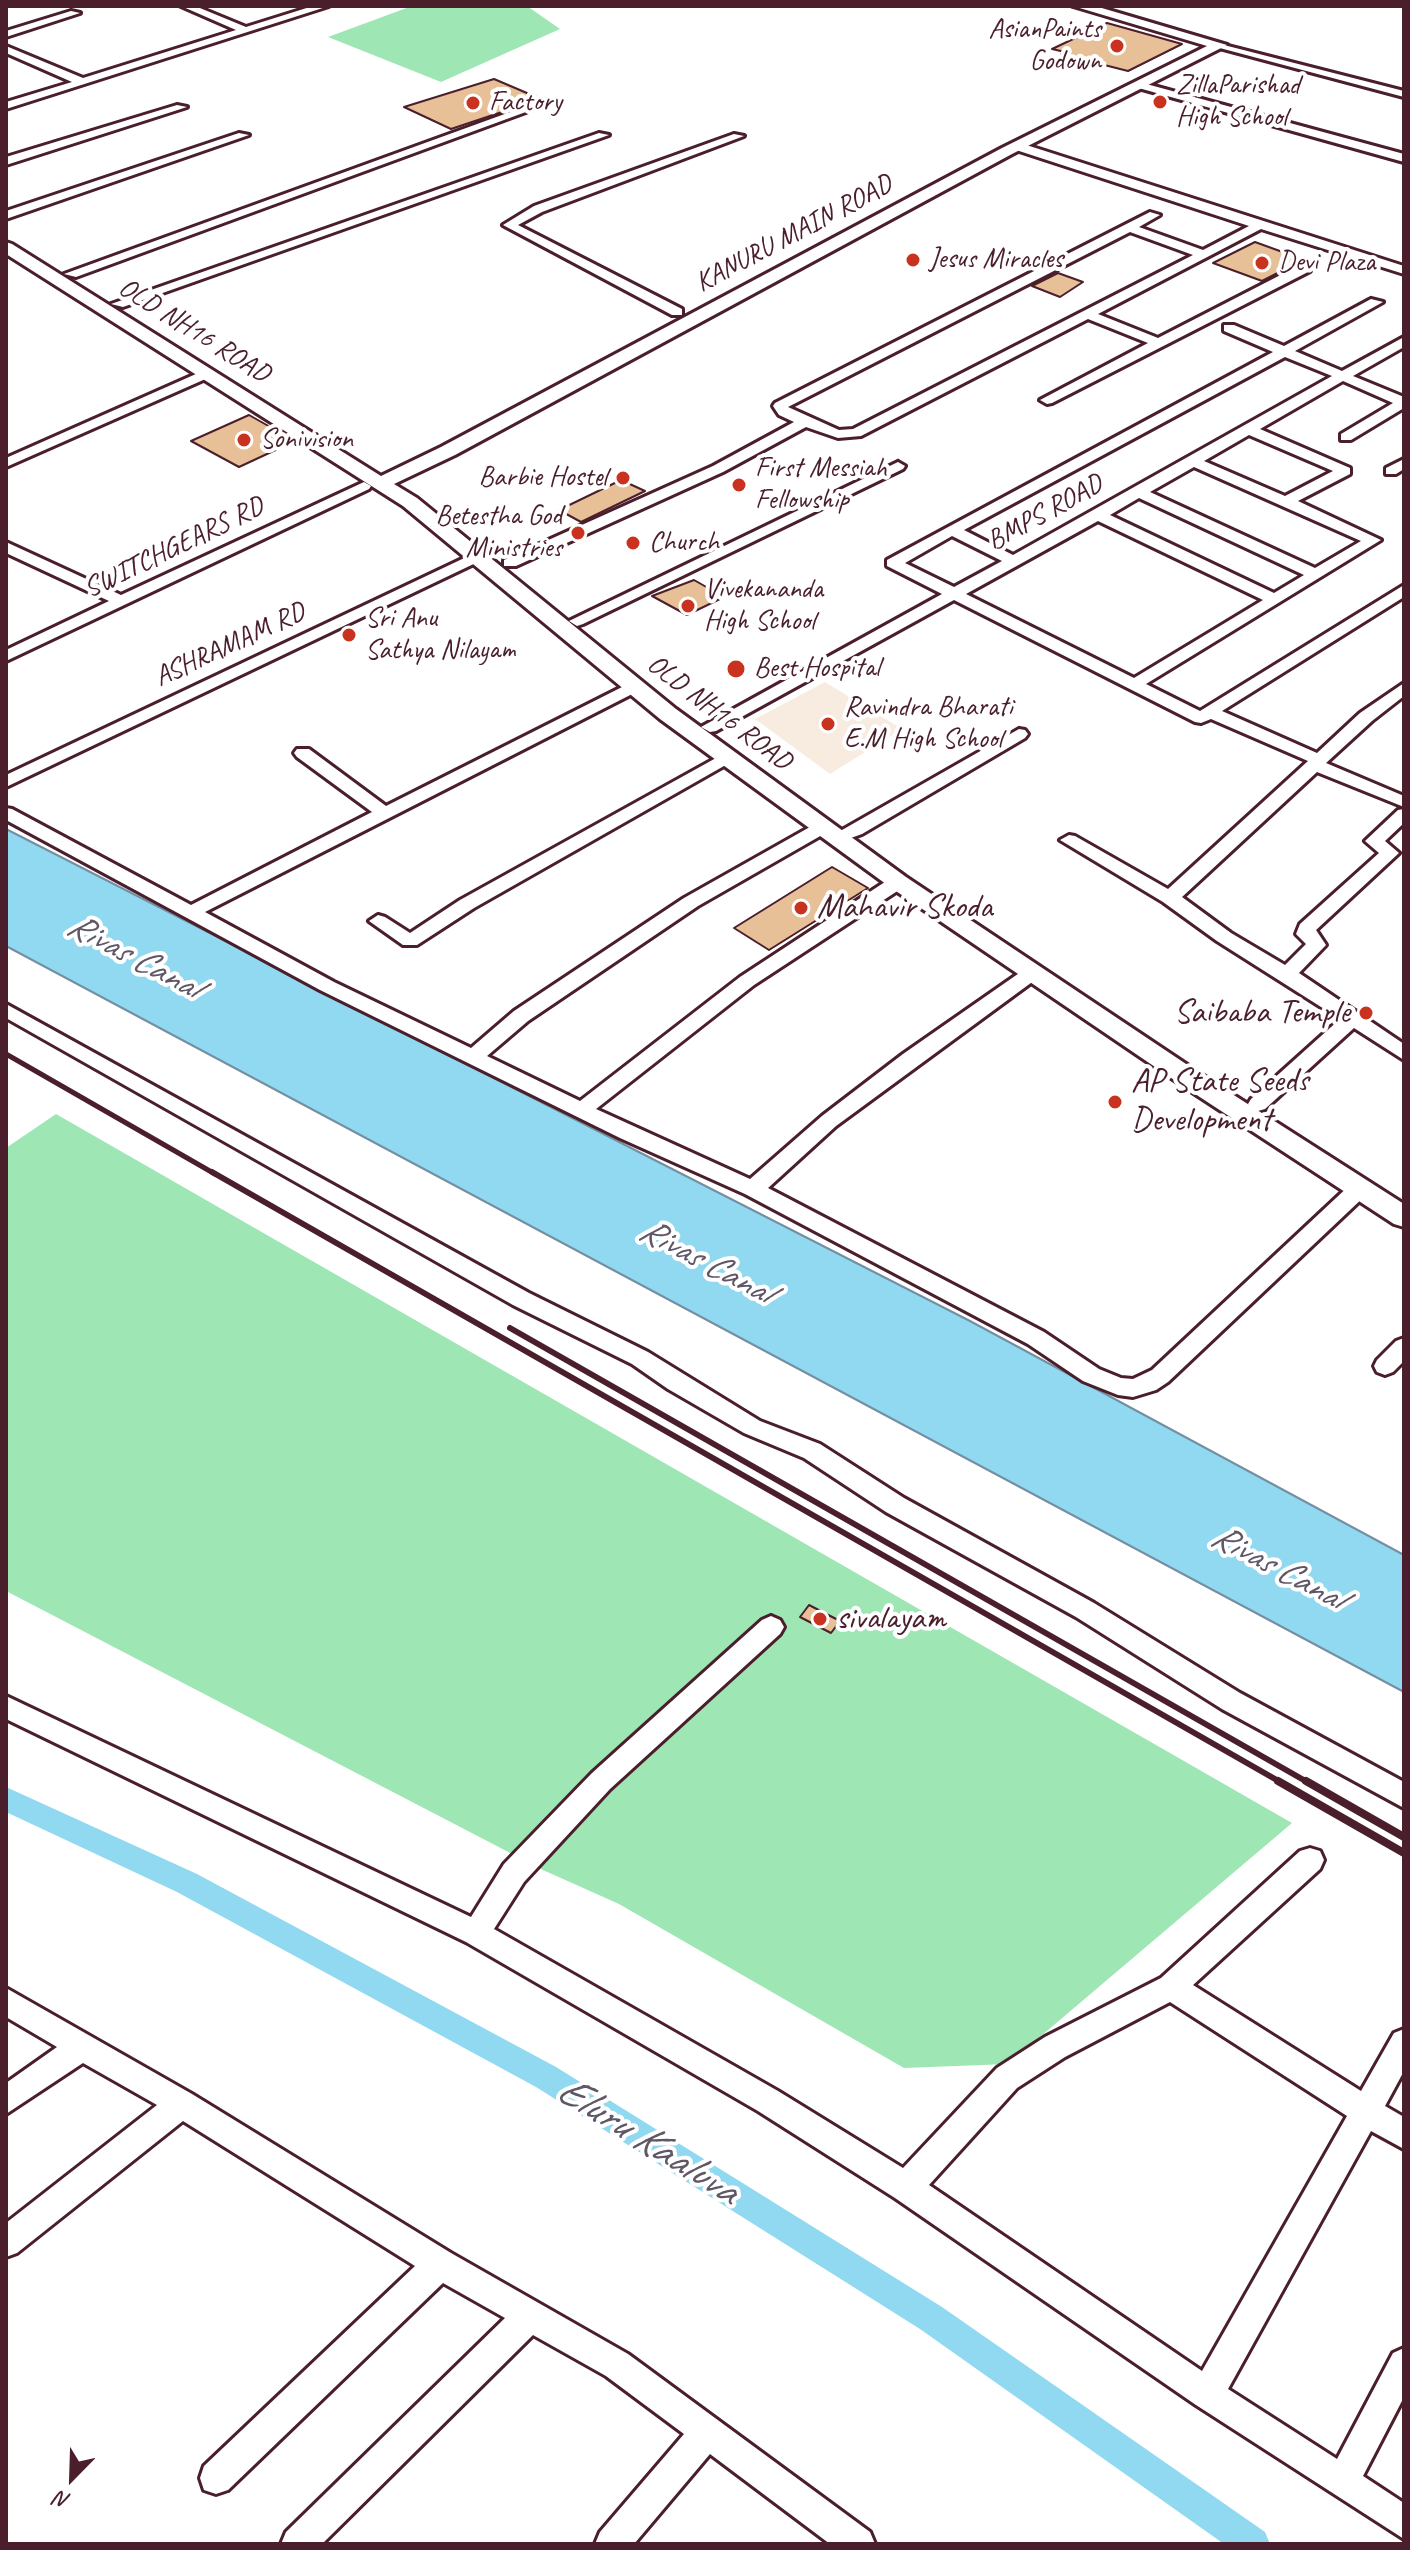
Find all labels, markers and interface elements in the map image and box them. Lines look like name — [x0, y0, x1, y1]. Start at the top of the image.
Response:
place label: AsianPaints Godown — [989, 13, 1101, 79]
marker: AsianPaints Godown — [1108, 37, 1126, 55]
place label: ZillaParishad High School — [1176, 69, 1300, 135]
place label: Factory — [489, 86, 562, 120]
marker: ZillaParishad High School — [1151, 93, 1169, 111]
marker: Factory — [464, 94, 482, 112]
street label: KANURU MAIN ROAD — [690, 168, 898, 300]
place label: Jesus Miracles — [929, 243, 1063, 277]
place label: Devi Plaza — [1278, 246, 1375, 280]
marker: Jesus Miracles — [904, 251, 922, 269]
marker: Devi Plaza — [1253, 254, 1271, 272]
street label: OLD NH16 ROAD — [112, 271, 276, 391]
place label: Sonivision — [260, 423, 353, 457]
marker: Sonivision — [235, 431, 253, 449]
place label: First Messiah Fellowship — [755, 452, 887, 518]
place label: Barbie Hostel — [479, 461, 607, 495]
street label: BMPS ROAD — [981, 467, 1109, 559]
marker: Barbie Hostel — [614, 469, 632, 487]
marker: First Messiah Fellowship — [730, 476, 748, 494]
street label: SWITCHGEARS RD — [78, 490, 270, 606]
place label: Betestha God Ministries — [435, 500, 562, 566]
marker: Betestha God Ministries — [569, 524, 587, 542]
place label: Church — [649, 526, 719, 560]
marker: Church — [624, 534, 642, 552]
place label: Vivekananda High School — [704, 573, 823, 639]
street label: ASHRAMAM RD — [149, 595, 311, 695]
marker: Vivekananda High School — [679, 597, 697, 615]
place label: Sri Anu Sathya Nilayam — [365, 602, 515, 668]
marker: Sri Anu Sathya Nilayam — [340, 626, 358, 644]
street label: OLD NH16 ROAD — [640, 648, 798, 778]
place label: Best Hospital — [754, 652, 880, 686]
marker: Best Hospital — [725, 658, 747, 680]
place label: Ravindra Bharati E.M High School — [844, 691, 1012, 757]
marker: Ravindra Bharati E.M High School — [819, 715, 837, 733]
place label: Mahavir Skoda — [817, 888, 992, 928]
marker: Mahavir Skoda — [792, 899, 810, 917]
water label: Rivas Canal — [60, 904, 206, 1010]
place label: Saibaba Temple — [1174, 993, 1350, 1033]
marker: Saibaba Temple — [1357, 1004, 1375, 1022]
place label: AP State Seeds Development — [1131, 1062, 1308, 1142]
marker: AP State Seeds Development — [1106, 1093, 1124, 1111]
water label: Rivas Canal — [632, 1209, 778, 1315]
water label: Rivas Canal — [1204, 1515, 1350, 1621]
place label: sivalayam — [836, 1599, 945, 1639]
marker: sivalayam — [811, 1610, 829, 1628]
water label: Eluru Kaaluva — [546, 2064, 748, 2218]
north arrow — [32, 2438, 112, 2518]
text: N — [51, 2485, 74, 2516]

